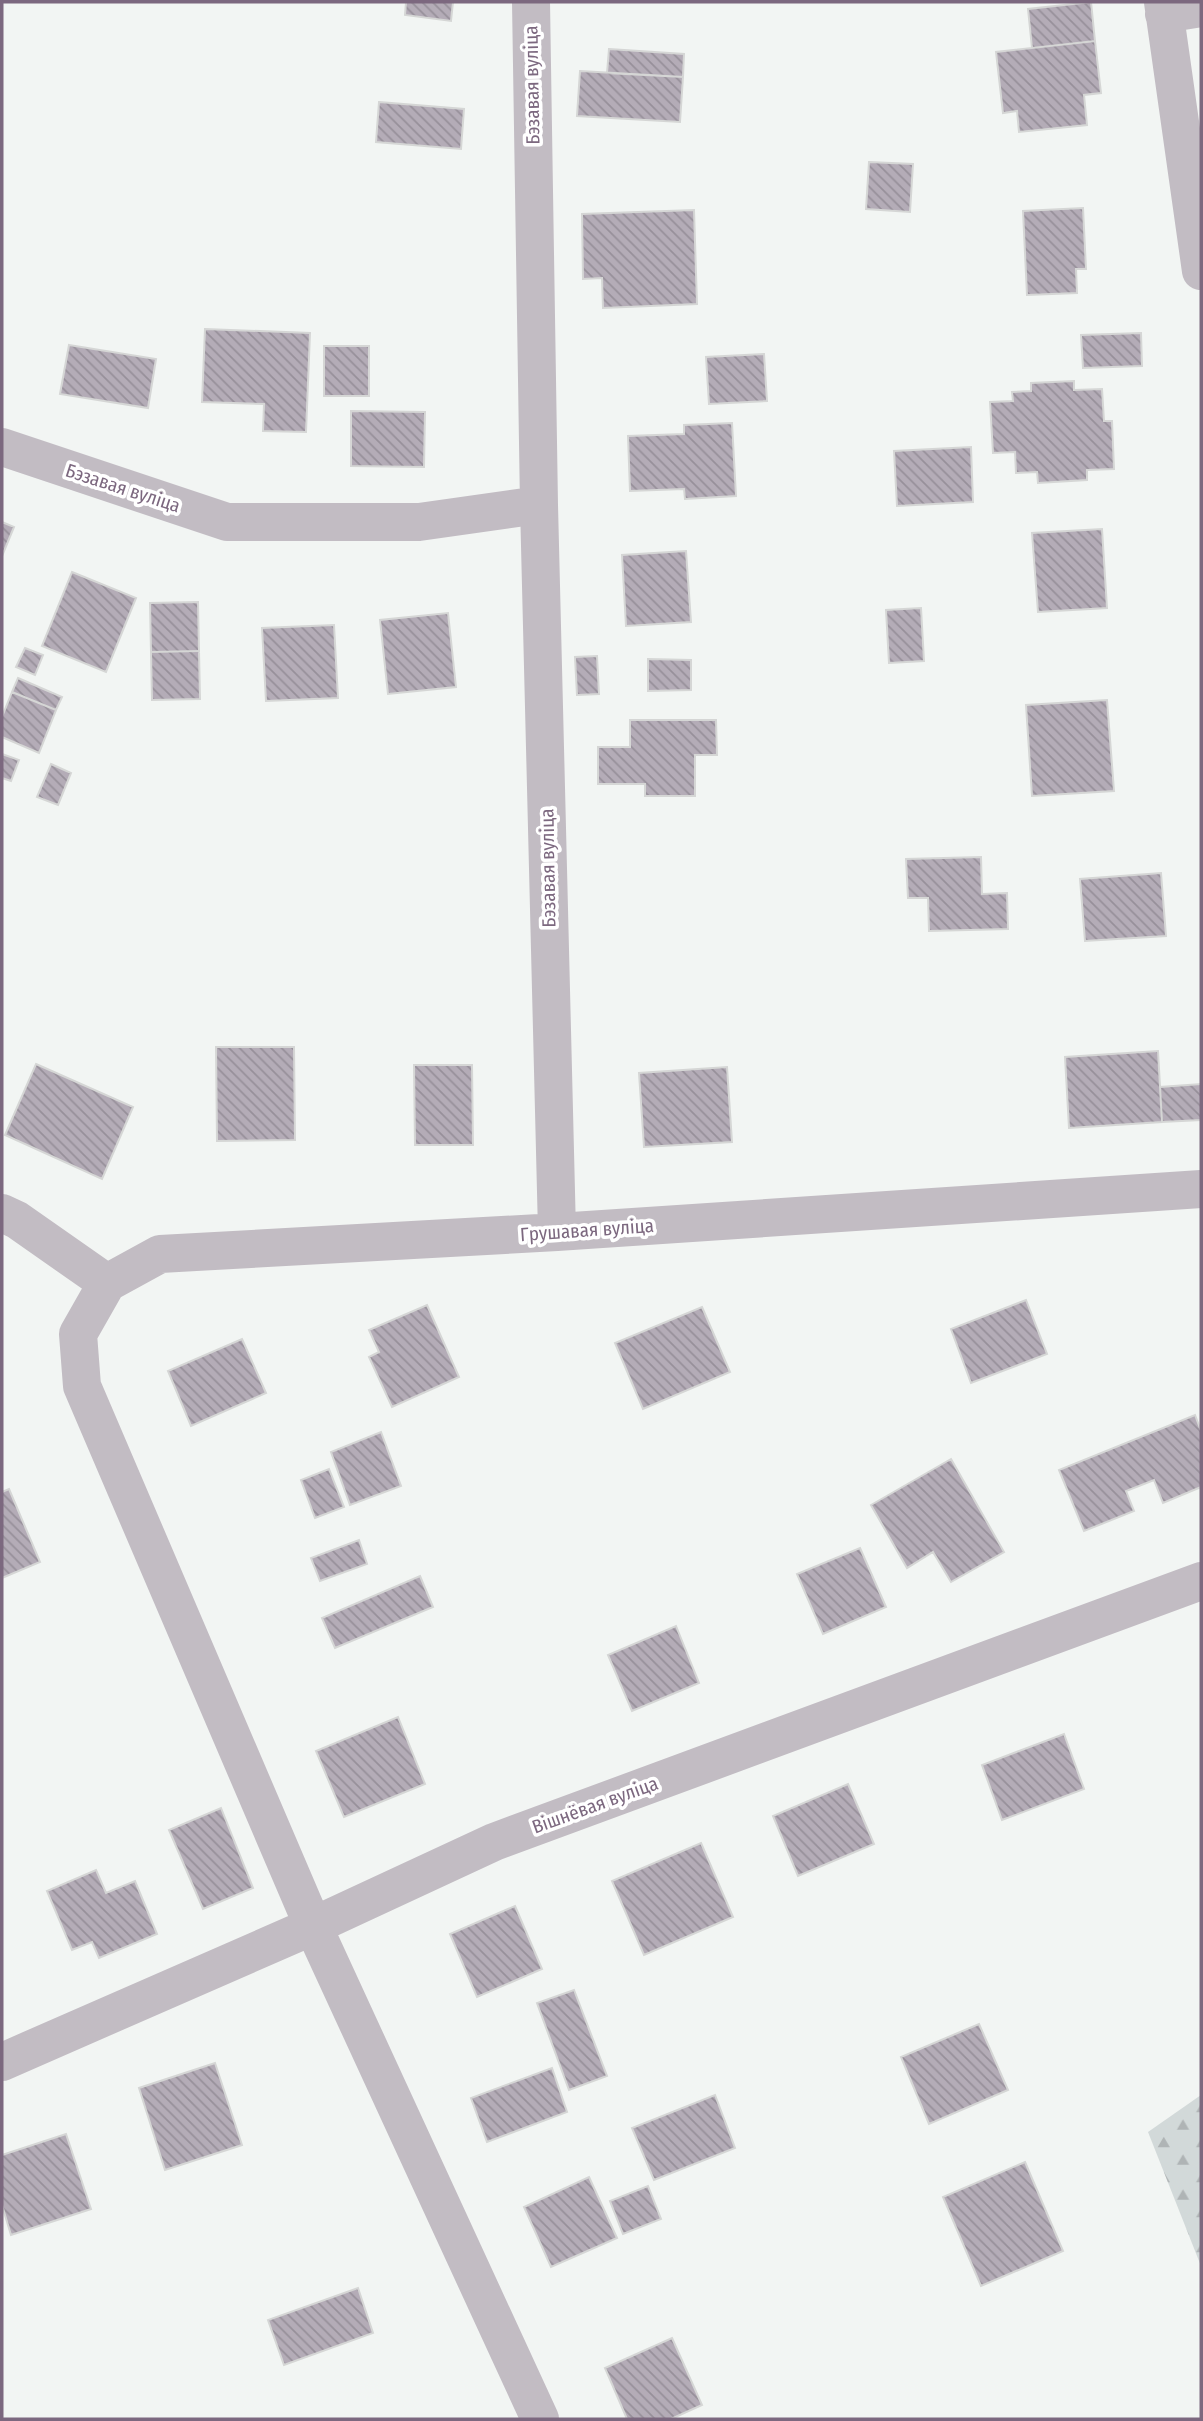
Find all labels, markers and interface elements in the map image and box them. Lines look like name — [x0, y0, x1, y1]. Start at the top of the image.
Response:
street label: Бэзавая вуліца — [519, 25, 545, 145]
street label: Бэзавая вуліца — [63, 459, 183, 517]
street label: Бэзавая вуліца — [535, 808, 561, 928]
street label: Грушавая вуліца — [519, 1214, 655, 1246]
street label: Вішнёвая вуліца — [529, 1772, 661, 1838]

